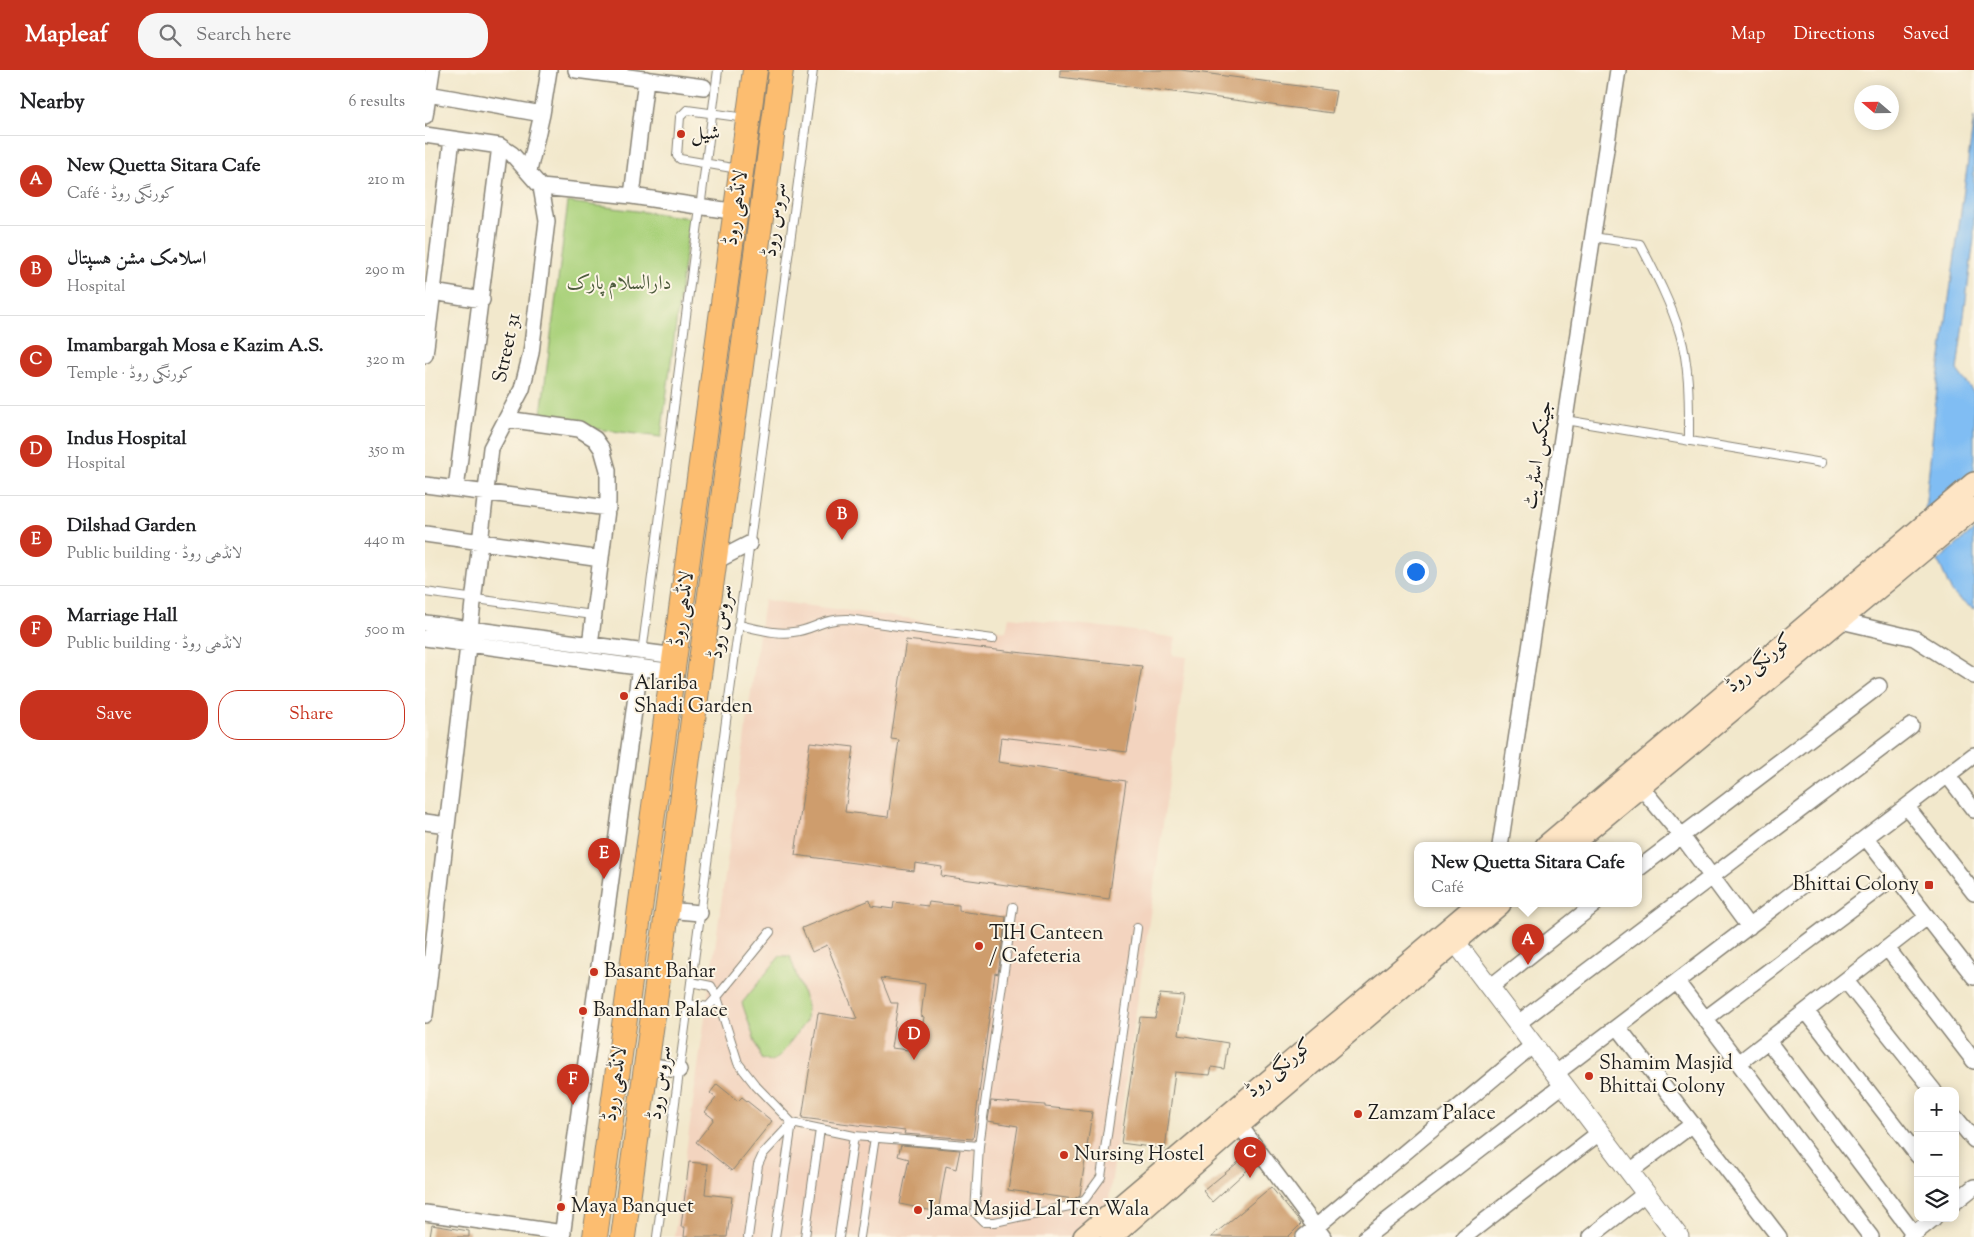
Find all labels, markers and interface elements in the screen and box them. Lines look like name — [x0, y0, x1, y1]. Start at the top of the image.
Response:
search box — [138, 13, 488, 58]
text: Mapleaf — [25, 18, 108, 52]
icon: search — [156, 21, 184, 49]
text: Search here — [196, 22, 291, 49]
text: Map — [1731, 22, 1766, 48]
text: Directions — [1794, 22, 1875, 48]
text: Saved — [1903, 22, 1949, 48]
north arrow — [1854, 85, 1899, 130]
text: Nearby — [20, 88, 85, 118]
text: 6 results — [349, 91, 405, 114]
place label: شیل — [691, 120, 720, 149]
marker: شیل — [675, 128, 687, 140]
text: New Quetta Sitara Cafe — [67, 153, 261, 180]
street label: لانڈھی روڈ — [717, 168, 757, 248]
text: A — [30, 169, 43, 192]
text: 210 m — [367, 169, 405, 192]
street label: سروس روڈ — [756, 181, 796, 259]
text: Café · کورنگی روڈ — [67, 183, 175, 206]
text: اسلامک مشن ہسپتال — [67, 246, 206, 273]
text: B — [31, 259, 41, 282]
text: 290 m — [365, 259, 405, 282]
park label: دارالسلام پارک — [566, 270, 672, 300]
text: Hospital — [67, 276, 125, 299]
street label: Street 31 — [486, 310, 530, 386]
text: Imambargah Mosa e Kazim A.S. — [67, 333, 324, 360]
text: C — [30, 349, 42, 372]
text: 320 m — [366, 349, 405, 372]
text: Temple · کورنگی روڈ — [67, 363, 193, 386]
street label: جینکس اسٹریٹ — [1516, 398, 1562, 512]
text: Indus Hospital — [67, 426, 187, 453]
text: D — [30, 439, 42, 462]
text: 350 m — [368, 439, 405, 462]
text: Hospital — [67, 453, 125, 476]
pin: B — [826, 499, 858, 540]
text: Dilshad Garden — [67, 513, 196, 540]
text: E — [31, 529, 41, 552]
text: 440 m — [364, 529, 405, 552]
text: Public building · لانڈھی روڈ — [67, 543, 242, 566]
your location — [1403, 559, 1429, 585]
street label: لانڈھی روڈ — [663, 569, 703, 649]
street label: سروس روڈ — [702, 583, 742, 661]
text: Marriage Hall — [67, 603, 178, 630]
text: F — [32, 619, 40, 642]
text: 500 m — [366, 619, 405, 642]
street label: کورنگی روڈ — [1720, 627, 1800, 701]
text: Public building · لانڈھی روڈ — [67, 633, 242, 656]
place label: Alariba Shadi Garden — [634, 670, 753, 722]
button: Save — [20, 690, 208, 740]
button: Share — [218, 690, 405, 740]
marker: Alariba Shadi Garden — [618, 690, 630, 702]
pin: E — [588, 838, 620, 879]
popup — [1414, 842, 1642, 907]
text: New Quetta Sitara Cafe — [1431, 850, 1625, 877]
place label: Bhittai Colony — [1792, 871, 1919, 900]
text: Café — [1431, 877, 1464, 900]
marker: Bhittai Colony — [1923, 879, 1935, 891]
place label: TIH Canteen / Cafeteria — [989, 920, 1104, 972]
pin: A — [1512, 924, 1544, 965]
marker: TIH Canteen / Cafeteria — [973, 940, 985, 952]
place label: Basant Bahar — [604, 958, 716, 987]
marker: Basant Bahar — [588, 966, 600, 978]
place label: Bandhan Palace — [593, 997, 728, 1026]
marker: Bandhan Palace — [577, 1005, 589, 1017]
pin: D — [898, 1019, 930, 1060]
street label: کورنگی روڈ — [1240, 1032, 1320, 1106]
street label: لانڈھی روڈ — [596, 1044, 636, 1124]
street label: سروس روڈ — [641, 1044, 681, 1122]
place label: Shamim Masjid Bhittai Colony — [1599, 1050, 1733, 1102]
pin: F — [557, 1064, 589, 1105]
marker: Shamim Masjid Bhittai Colony — [1583, 1070, 1595, 1082]
map controls — [1914, 1087, 1959, 1222]
button: + — [1914, 1087, 1959, 1132]
place label: Zamzam Palace — [1368, 1100, 1496, 1129]
marker: Zamzam Palace — [1352, 1108, 1364, 1120]
button: − — [1914, 1132, 1959, 1177]
pin: C — [1234, 1137, 1266, 1178]
place label: Nursing Hostel — [1074, 1141, 1205, 1170]
marker: Nursing Hostel — [1058, 1149, 1070, 1161]
button: layers — [1914, 1177, 1959, 1222]
place label: Maya Banquet — [571, 1193, 694, 1222]
place label: Jama Masjid Lal Ten Wala — [927, 1196, 1149, 1225]
marker: Maya Banquet — [555, 1201, 567, 1213]
marker: Jama Masjid Lal Ten Wala — [912, 1204, 924, 1216]

